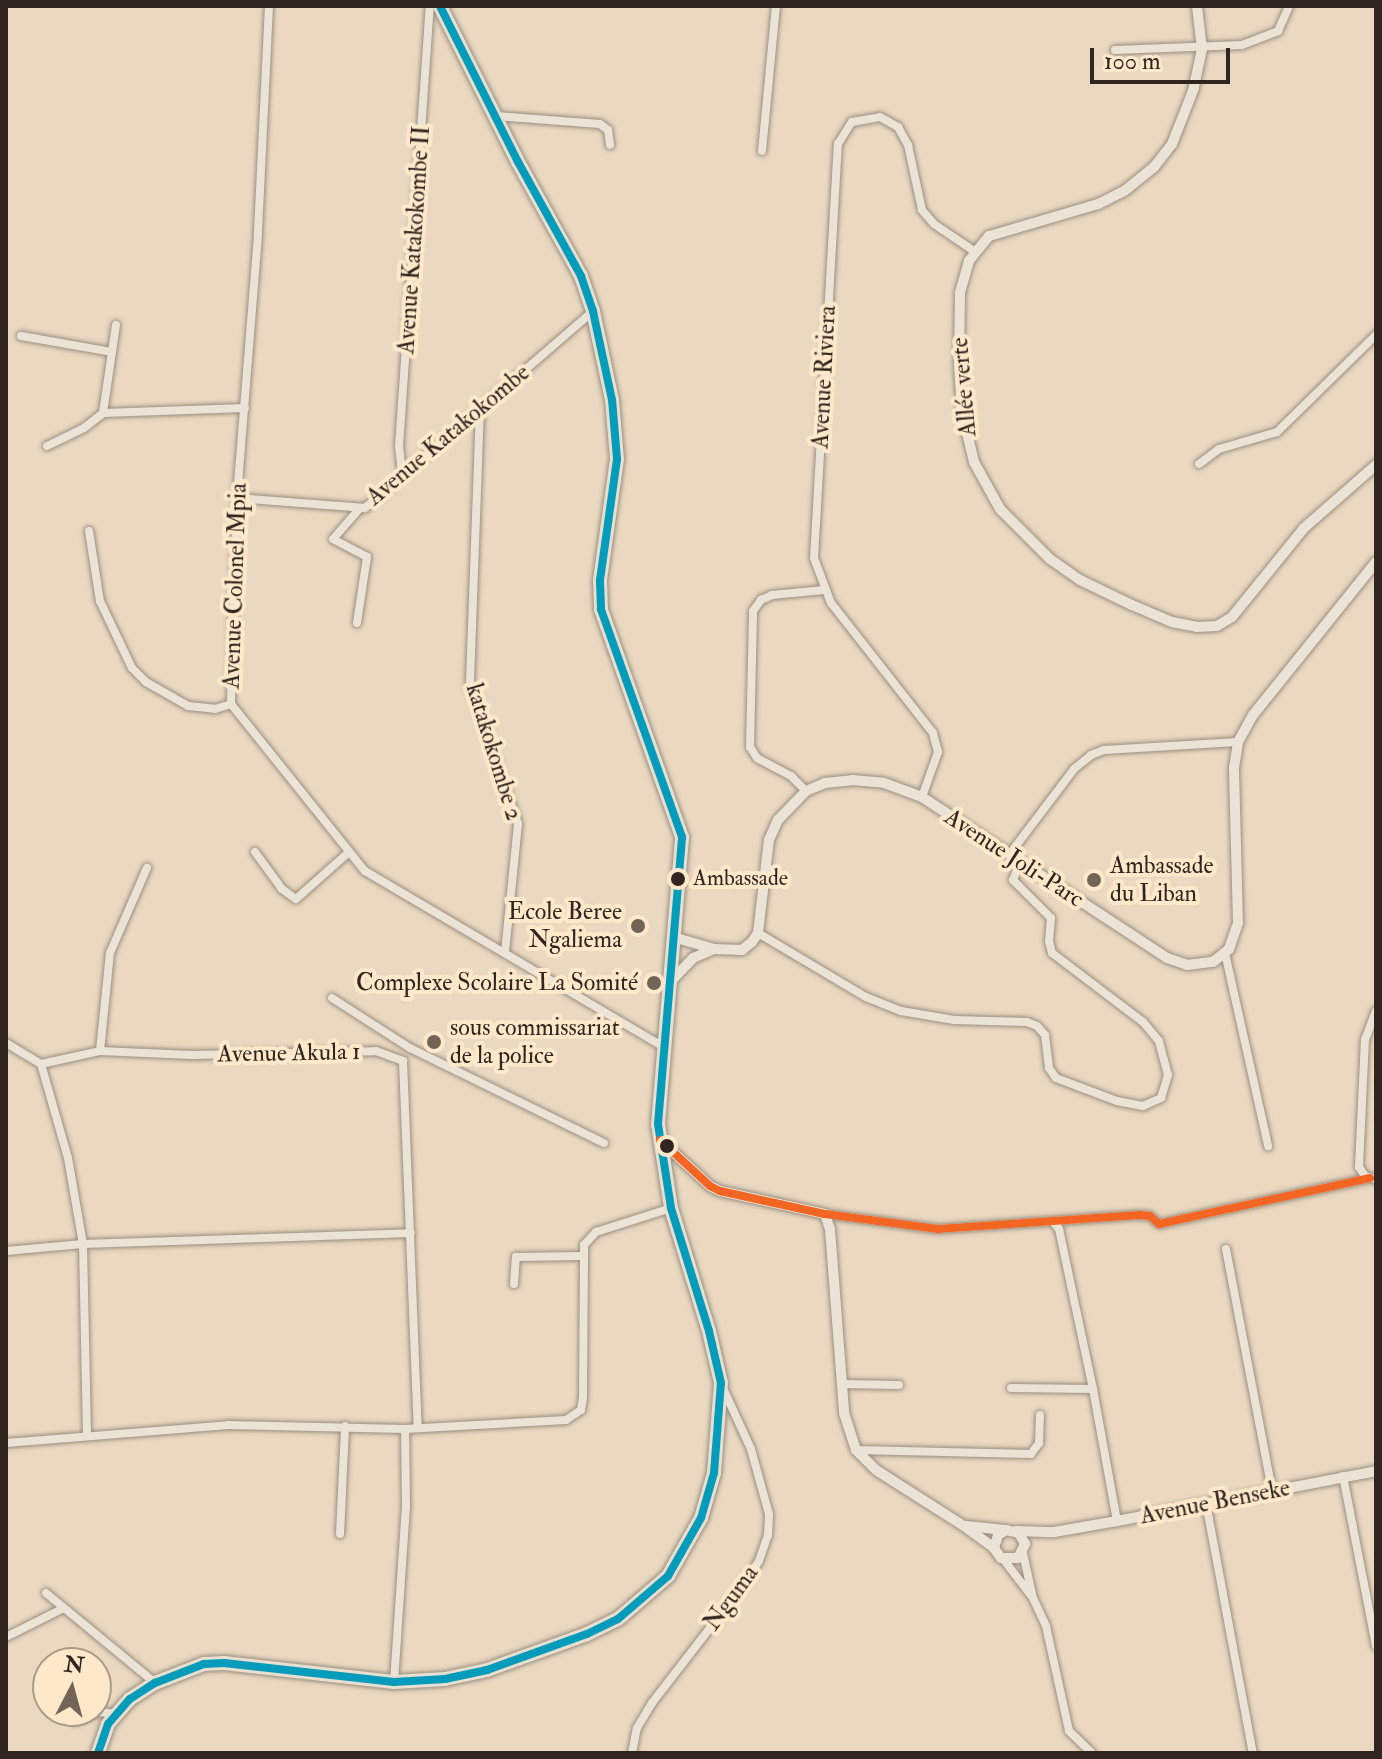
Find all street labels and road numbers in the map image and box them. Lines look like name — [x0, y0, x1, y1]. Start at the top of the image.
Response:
street label: Avenue Katakokombe II — [392, 125, 436, 355]
street label: Avenue Riviera — [806, 305, 842, 449]
street label: Allée verte — [945, 336, 983, 438]
street label: Avenue Katakokombe — [361, 358, 535, 512]
street label: Avenue Colonel Mpia — [217, 483, 253, 689]
street label: katakokombe 2 — [460, 680, 528, 824]
street label: Avenue Joli-Parc — [939, 802, 1089, 914]
street label: Avenue Akula 1 — [217, 1037, 361, 1069]
street label: Avenue Benseke — [1138, 1473, 1292, 1531]
street label: Nguma — [698, 1560, 764, 1636]

